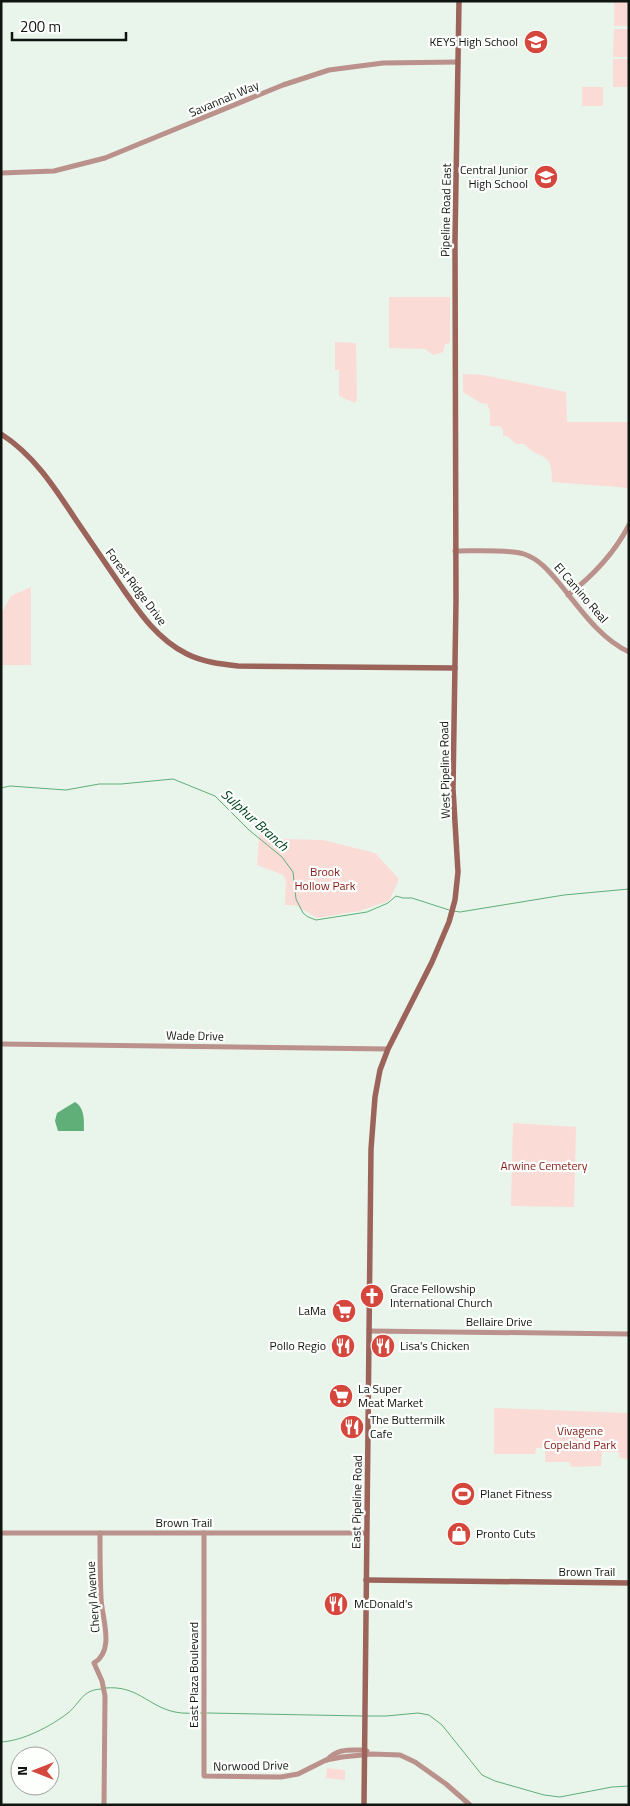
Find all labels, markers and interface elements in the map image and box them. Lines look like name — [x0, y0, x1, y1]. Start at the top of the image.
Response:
scale bar — [12, 10, 126, 42]
text: 200 m — [20, 15, 61, 38]
school or university icon: KEYS High School — [523, 29, 549, 55]
place label: KEYS High School — [430, 32, 518, 51]
street label: Savannah Way — [186, 75, 262, 122]
place label: Central Junior High School — [460, 160, 528, 193]
street label: Pipeline Road East — [435, 162, 456, 257]
school or university icon: Central Junior High School — [533, 164, 559, 190]
street label: Forest Ridge Drive — [101, 544, 172, 629]
street label: El Camino Real — [550, 558, 613, 627]
street label: West Pipeline Road — [434, 721, 455, 819]
water label: Sulphur Branch — [217, 784, 294, 856]
park label: Brook Hollow Park — [295, 862, 356, 895]
street label: Wade Drive — [166, 1025, 224, 1046]
park label: Arwine Cemetery — [501, 1156, 588, 1175]
place label: Grace Fellowship International Church — [390, 1279, 492, 1312]
church icon: Grace Fellowship International Church — [359, 1283, 385, 1309]
supermarket icon: LaMa — [331, 1298, 357, 1324]
place label: LaMa — [298, 1301, 326, 1320]
street label: Bellaire Drive — [466, 1312, 532, 1331]
restaurant icon: Pollo Regio — [330, 1333, 356, 1359]
restaurant icon: Lisa's Chicken — [370, 1333, 396, 1359]
place label: Pollo Regio — [270, 1336, 326, 1355]
place label: Lisa's Chicken — [400, 1336, 470, 1355]
place label: La Super Meat Market — [358, 1379, 424, 1412]
supermarket icon: La Super Meat Market — [328, 1383, 354, 1409]
place label: The Buttermilk Cafe — [370, 1410, 445, 1443]
restaurant icon: The Buttermilk Cafe — [339, 1414, 365, 1440]
park label: Vivagene Copeland Park — [544, 1421, 616, 1454]
street label: East Pipeline Road — [346, 1455, 367, 1549]
sports icon: Planet Fitness — [450, 1481, 476, 1507]
place label: Planet Fitness — [480, 1484, 552, 1503]
street label: Brown Trail — [156, 1513, 212, 1532]
shop icon: Pronto Cuts — [446, 1521, 472, 1547]
place label: Pronto Cuts — [476, 1524, 536, 1543]
street label: Cheryl Avenue — [81, 1560, 104, 1634]
street label: Brown Trail — [559, 1562, 615, 1581]
restaurant icon: McDonald's — [323, 1591, 349, 1617]
place label: McDonald's — [354, 1594, 413, 1613]
street label: East Plaza Boulevard — [184, 1622, 203, 1728]
north arrow — [10, 1746, 60, 1796]
street label: Norwood Drive — [213, 1755, 289, 1776]
text: N — [11, 1766, 32, 1776]

